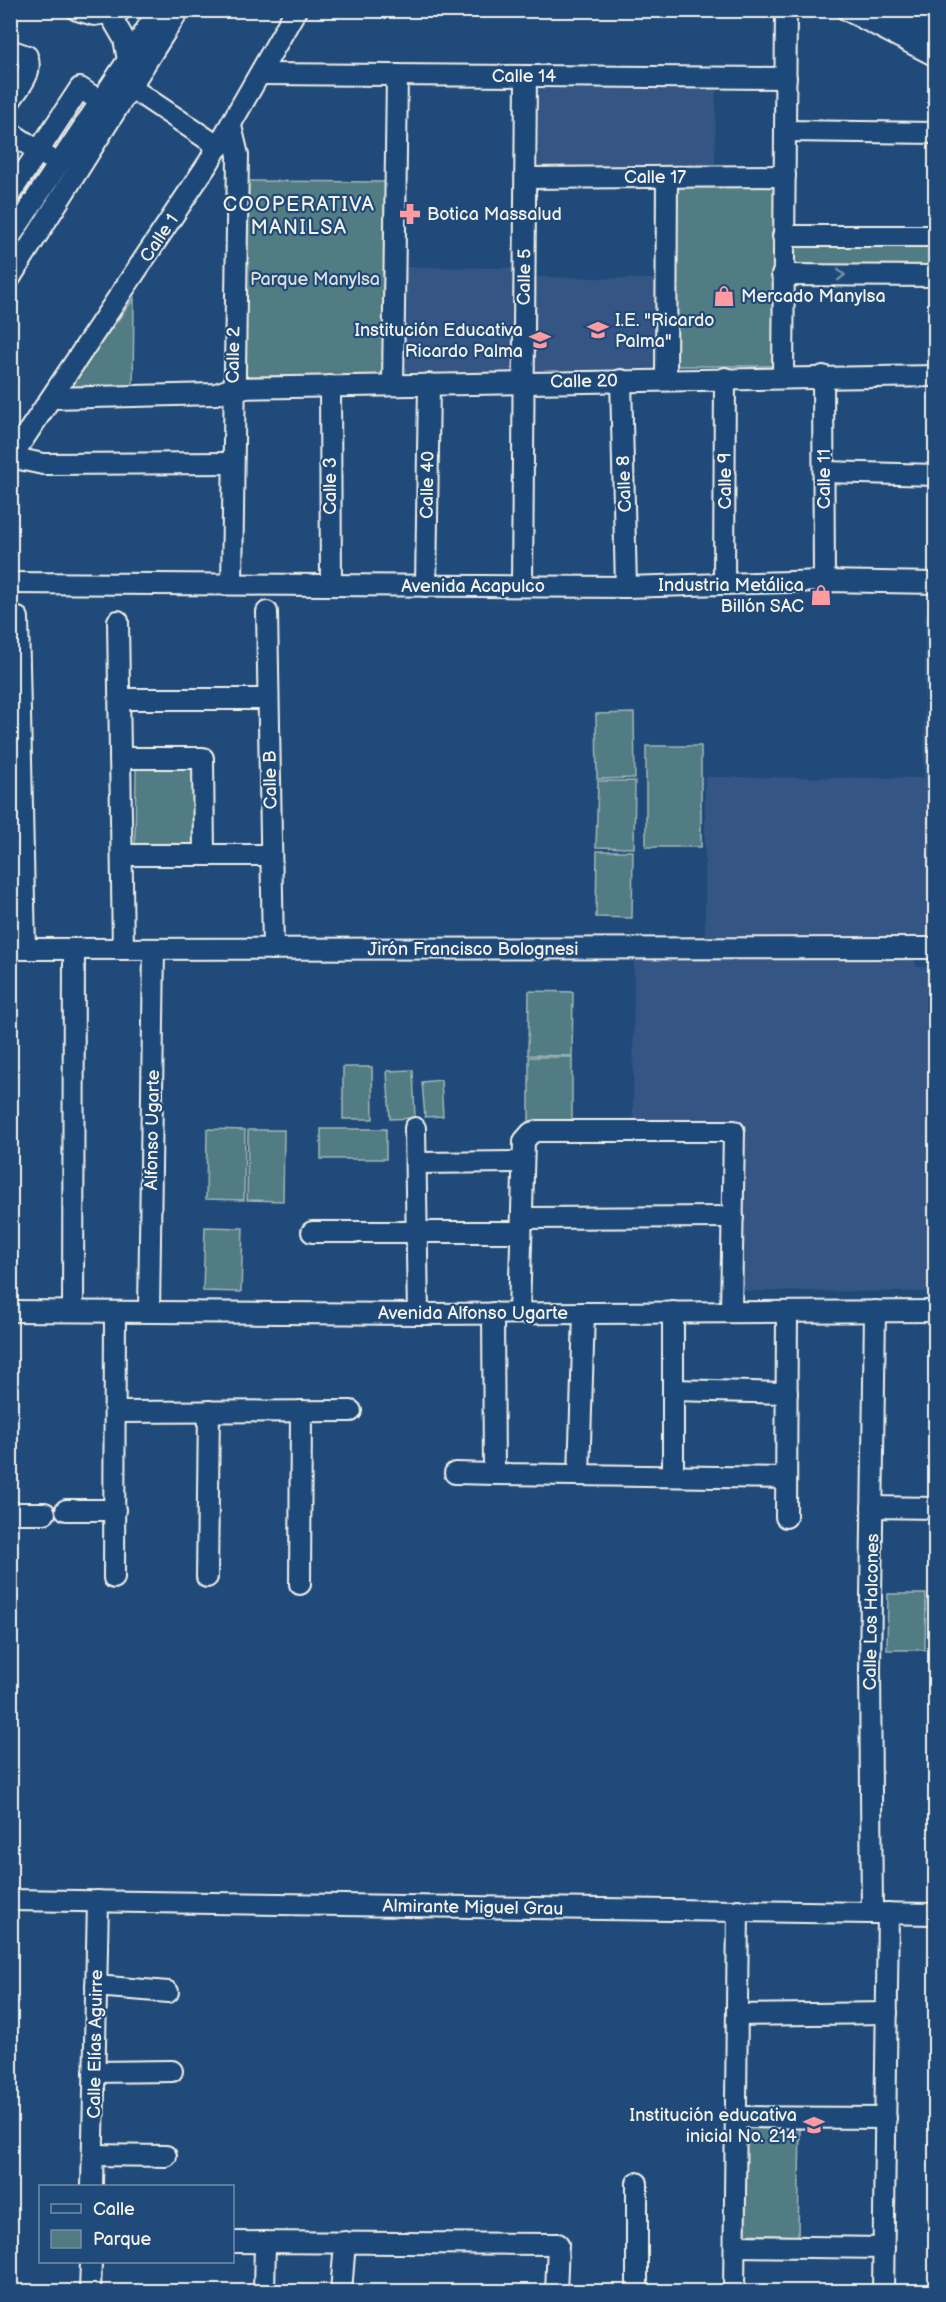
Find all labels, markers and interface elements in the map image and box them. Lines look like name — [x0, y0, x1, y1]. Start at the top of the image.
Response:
street label: Calle 14 — [492, 66, 556, 87]
street label: Calle 17 — [624, 167, 686, 188]
district label: COOPERATIVA MANILSA — [223, 193, 375, 240]
pharmacy icon: Botica Massalud — [398, 202, 422, 226]
place label: Botica Massalud — [427, 204, 562, 225]
street label: Calle 1 — [136, 210, 183, 266]
street label: Calle 5 — [514, 248, 535, 306]
park label: Parque Manylsa — [250, 269, 380, 290]
one-way arrow — [836, 269, 845, 281]
shop icon: Mercado Manylsa — [712, 284, 736, 308]
place label: Mercado Manylsa — [741, 286, 886, 307]
place label: I.E. "Ricardo Palma" — [615, 310, 715, 352]
school or university icon: I.E. "Ricardo Palma" — [586, 318, 610, 342]
place label: Institución Educativa Ricardo Palma — [354, 320, 523, 362]
street label: Calle 2 — [223, 326, 245, 384]
school or university icon: Institución Educativa Ricardo Palma — [528, 328, 552, 352]
street label: Calle 20 — [550, 370, 618, 393]
street label: Calle 11 — [814, 449, 835, 509]
street label: Calle 40 — [416, 451, 439, 519]
street label: Calle 9 — [715, 453, 736, 509]
street label: Calle 8 — [613, 455, 636, 513]
street label: Calle 3 — [320, 457, 341, 515]
place label: Industria Metálica Billón SAC — [658, 575, 804, 617]
street label: Avenida Acapulco — [401, 576, 545, 597]
shop icon: Industria Metálica Billón SAC — [809, 583, 833, 607]
street label: Calle B — [259, 750, 282, 810]
street label: Jirón Francisco Bolognesi — [368, 939, 578, 960]
street label: Alfonso Ugarte — [141, 1069, 164, 1190]
street label: Avenida Alfonso Ugarte — [378, 1303, 568, 1324]
street label: Calle Los Halcones — [860, 1533, 883, 1691]
street label: Almirante Miguel Grau — [382, 1895, 563, 1920]
street label: Calle Elías Aguirre — [84, 1969, 107, 2119]
place label: Institución educativa inicial No. 214 — [630, 2105, 797, 2147]
school or university icon: Institución educativa inicial No. 214 — [802, 2113, 826, 2137]
legend — [39, 2185, 234, 2263]
text: Calle — [93, 2199, 135, 2220]
text: Parque — [93, 2229, 151, 2250]

